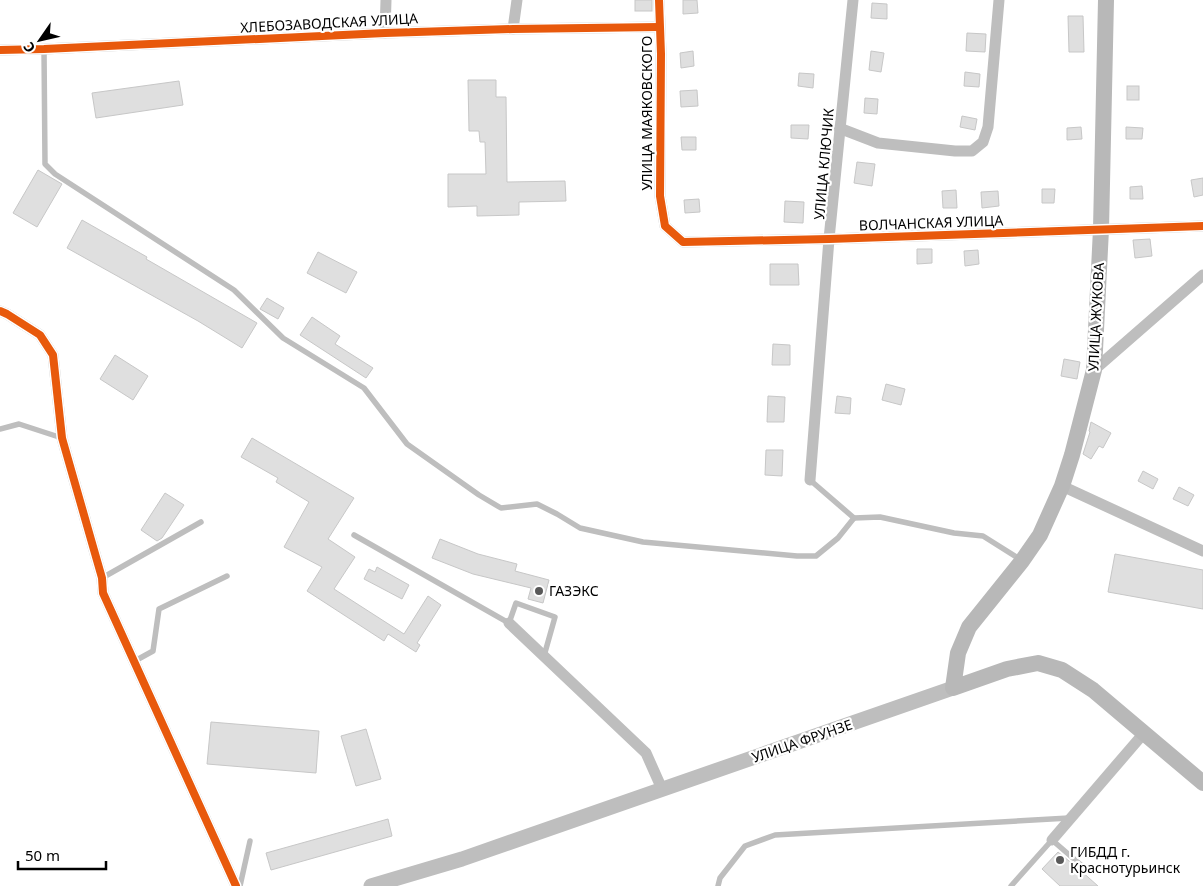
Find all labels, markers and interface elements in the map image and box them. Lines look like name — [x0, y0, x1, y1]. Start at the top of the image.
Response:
street label: ХЛЕБОЗАВОДСКАЯ УЛИЦА — [240, 8, 418, 37]
north arrow — [15, 15, 65, 65]
street label: УЛИЦА МАЯКОВСКОГО — [637, 35, 656, 191]
text: С — [18, 38, 39, 57]
street label: УЛИЦА КЛЮЧИК — [809, 107, 838, 221]
street label: ВОЛЧАНСКАЯ УЛИЦА — [859, 210, 1004, 235]
street label: УЛИЦА ЖУКОВА — [1083, 262, 1108, 372]
place label: ГАЗЭКС — [549, 581, 599, 600]
marker: ГАЗЭКС — [533, 585, 545, 597]
street label: УЛИЦА ФРУНЗЕ — [749, 714, 855, 767]
scale bar — [18, 838, 105, 870]
place label: ГИБДД г. Краснотурьинск — [1070, 842, 1181, 877]
text: 50 m — [25, 845, 60, 865]
marker: ГИБДД г. Краснотурьинск — [1054, 854, 1066, 866]

